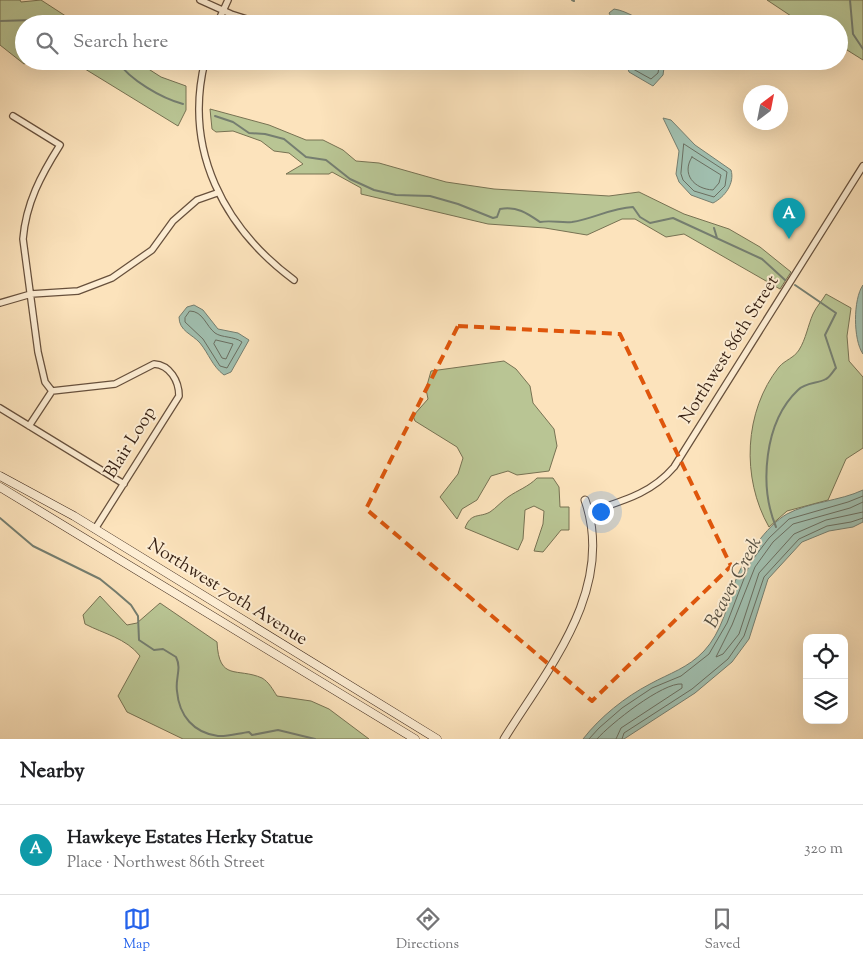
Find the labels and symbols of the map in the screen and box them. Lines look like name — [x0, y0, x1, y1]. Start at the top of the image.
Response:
north arrow — [743, 85, 788, 130]
pin: A — [773, 198, 805, 239]
street label: Northwest 86th Street — [674, 271, 786, 429]
street label: Blair Loop — [99, 402, 163, 484]
your location — [588, 499, 614, 525]
water label: Beaver Creek — [699, 532, 769, 633]
street label: Northwest 70th Avenue — [142, 533, 312, 653]

